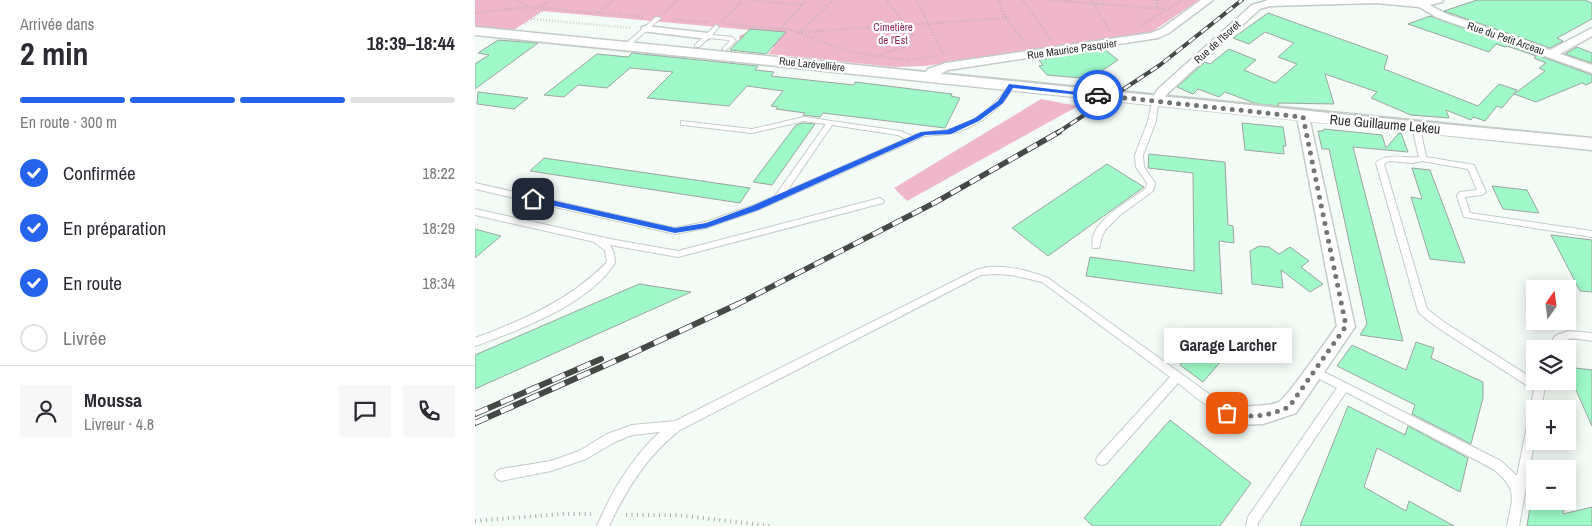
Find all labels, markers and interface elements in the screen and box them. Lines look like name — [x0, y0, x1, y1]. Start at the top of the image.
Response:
text: Arrivée dans — [20, 13, 94, 35]
street label: Rue de l'Isoret — [1191, 17, 1244, 67]
street label: Rue du Petit Arceau — [1466, 18, 1546, 58]
park label: Cimetière de l'Est — [873, 20, 913, 47]
text: 18:39–18:44 — [367, 30, 455, 56]
text: 2 min — [20, 32, 89, 75]
street label: Rue Maurice Pasquier — [1026, 36, 1118, 62]
street label: Rue Larévellière — [778, 54, 846, 74]
courier — [1073, 70, 1123, 120]
icon: car — [1084, 81, 1112, 109]
street label: Rue Guillaume Lekeu — [1329, 110, 1441, 138]
text: En route · 300 m — [20, 111, 117, 133]
icon: check — [20, 159, 48, 187]
text: Confirmée — [63, 160, 136, 186]
text: 18:22 — [422, 162, 455, 184]
pin — [512, 178, 554, 220]
icon: home — [519, 185, 547, 213]
icon: check — [20, 214, 48, 242]
text: En préparation — [63, 215, 166, 241]
text: 18:29 — [422, 217, 455, 239]
icon: check — [20, 269, 48, 297]
text: En route — [63, 270, 122, 296]
text: 18:34 — [422, 272, 455, 294]
north arrow — [1526, 280, 1576, 330]
map controls — [1526, 280, 1576, 510]
text: Livrée — [63, 325, 106, 351]
callout: Garage Larcher — [1163, 328, 1291, 363]
text: Garage Larcher — [1180, 334, 1277, 356]
button: layers — [1526, 340, 1576, 390]
button: person — [20, 385, 72, 437]
button: chat — [339, 385, 391, 437]
button: phone — [403, 385, 455, 437]
text: Moussa — [84, 387, 142, 413]
pin — [1206, 392, 1248, 434]
icon: bag — [1213, 399, 1241, 427]
button: + — [1526, 400, 1576, 450]
text: Livreur · 4.8 — [84, 413, 154, 435]
button: − — [1526, 460, 1576, 510]

